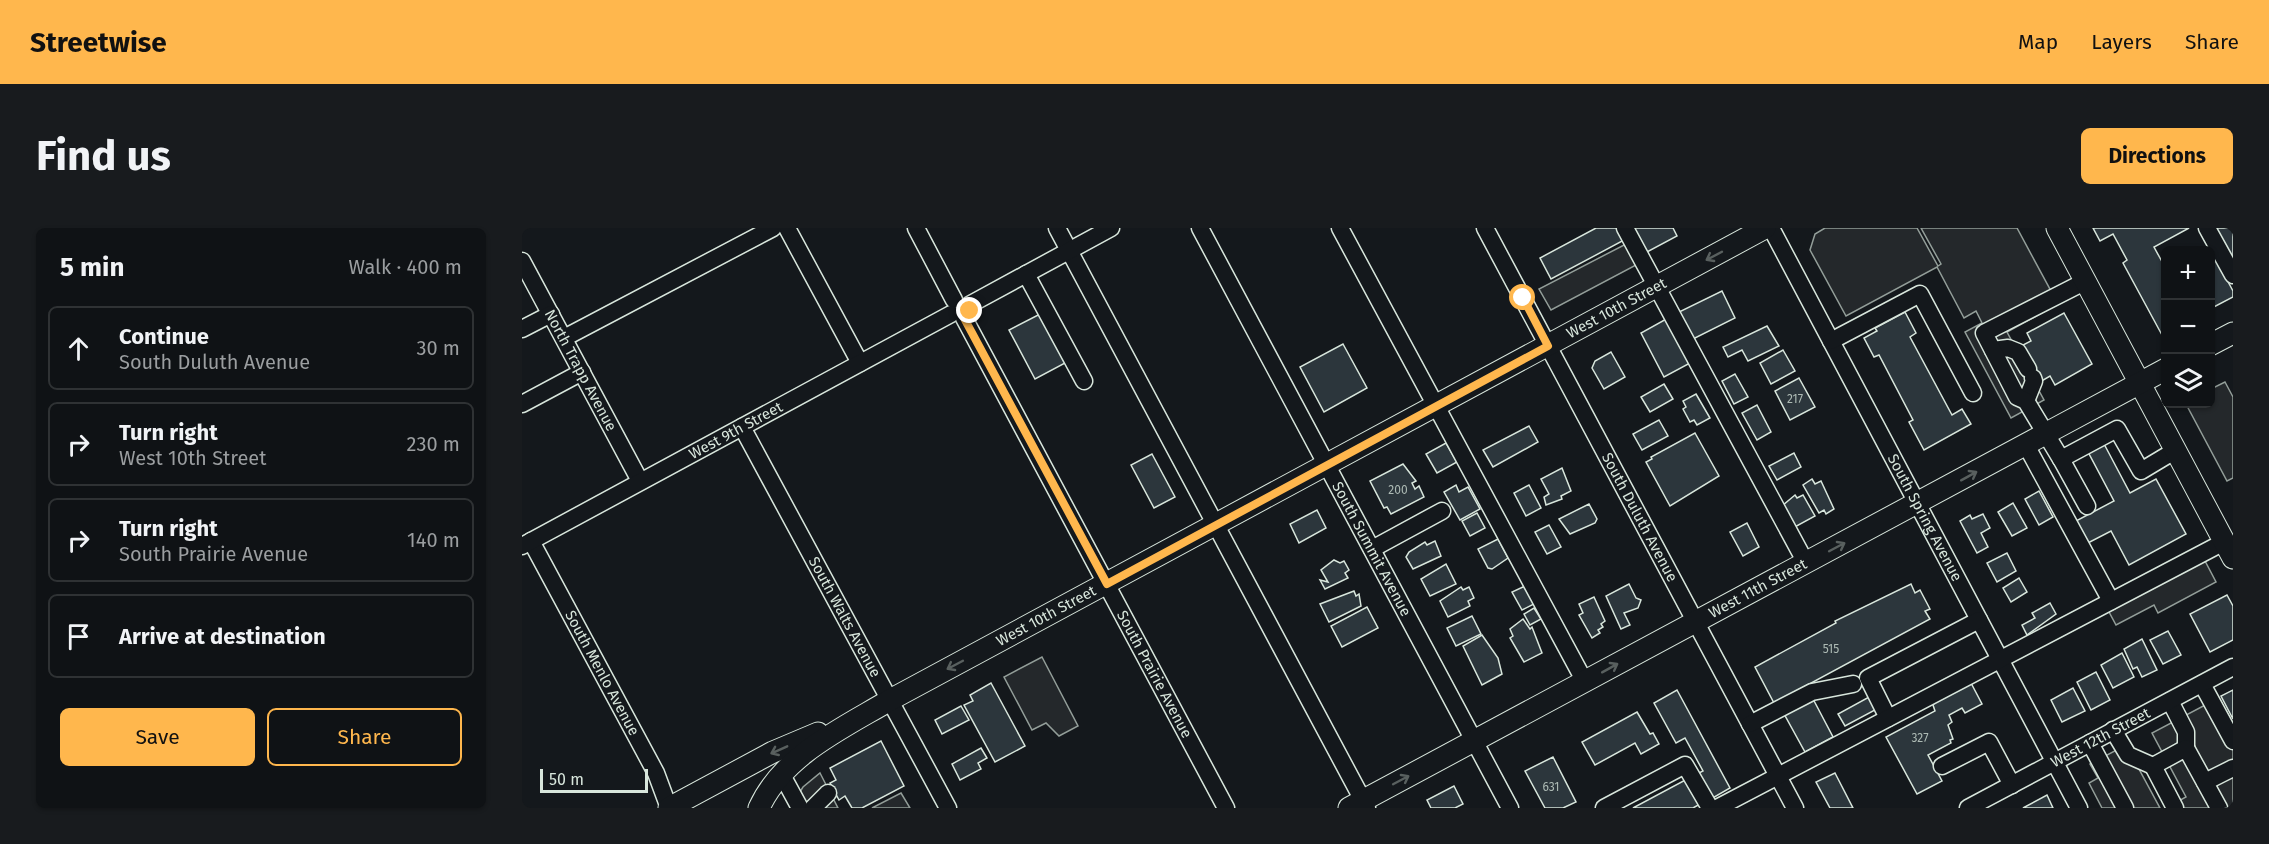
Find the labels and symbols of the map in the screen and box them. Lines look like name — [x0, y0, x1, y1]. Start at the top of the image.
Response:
one-way arrow — [1706, 250, 1723, 262]
street label: West 10th Street — [1563, 274, 1670, 342]
route start — [1509, 284, 1535, 310]
route end — [956, 297, 982, 323]
street label: North Trapp Avenue — [541, 306, 621, 434]
house number: 217 — [1787, 392, 1803, 406]
street label: West 9th Street — [686, 398, 786, 463]
street label: South Duluth Avenue — [1598, 450, 1681, 585]
street label: South Spring Avenue — [1884, 451, 1966, 584]
one-way arrow — [1960, 470, 1977, 482]
street label: South Summit Avenue — [1328, 479, 1415, 619]
house number: 200 — [1388, 483, 1408, 497]
one-way arrow — [1828, 541, 1846, 552]
street label: South Walts Avenue — [805, 554, 885, 680]
street label: West 11th Street — [1706, 554, 1810, 622]
street label: West 10th Street — [993, 581, 1100, 650]
street label: South Menlo Avenue — [561, 607, 643, 739]
street label: South Prairie Avenue — [1113, 607, 1196, 741]
house number: 515 — [1823, 642, 1839, 656]
one-way arrow — [946, 660, 964, 671]
one-way arrow — [1600, 662, 1618, 673]
street label: West 12th Street — [2048, 704, 2154, 771]
house number: 327 — [1911, 731, 1929, 745]
one-way arrow — [771, 745, 789, 756]
scale bar — [540, 766, 648, 794]
one-way arrow — [1392, 774, 1409, 786]
house number: 631 — [1542, 780, 1560, 794]

